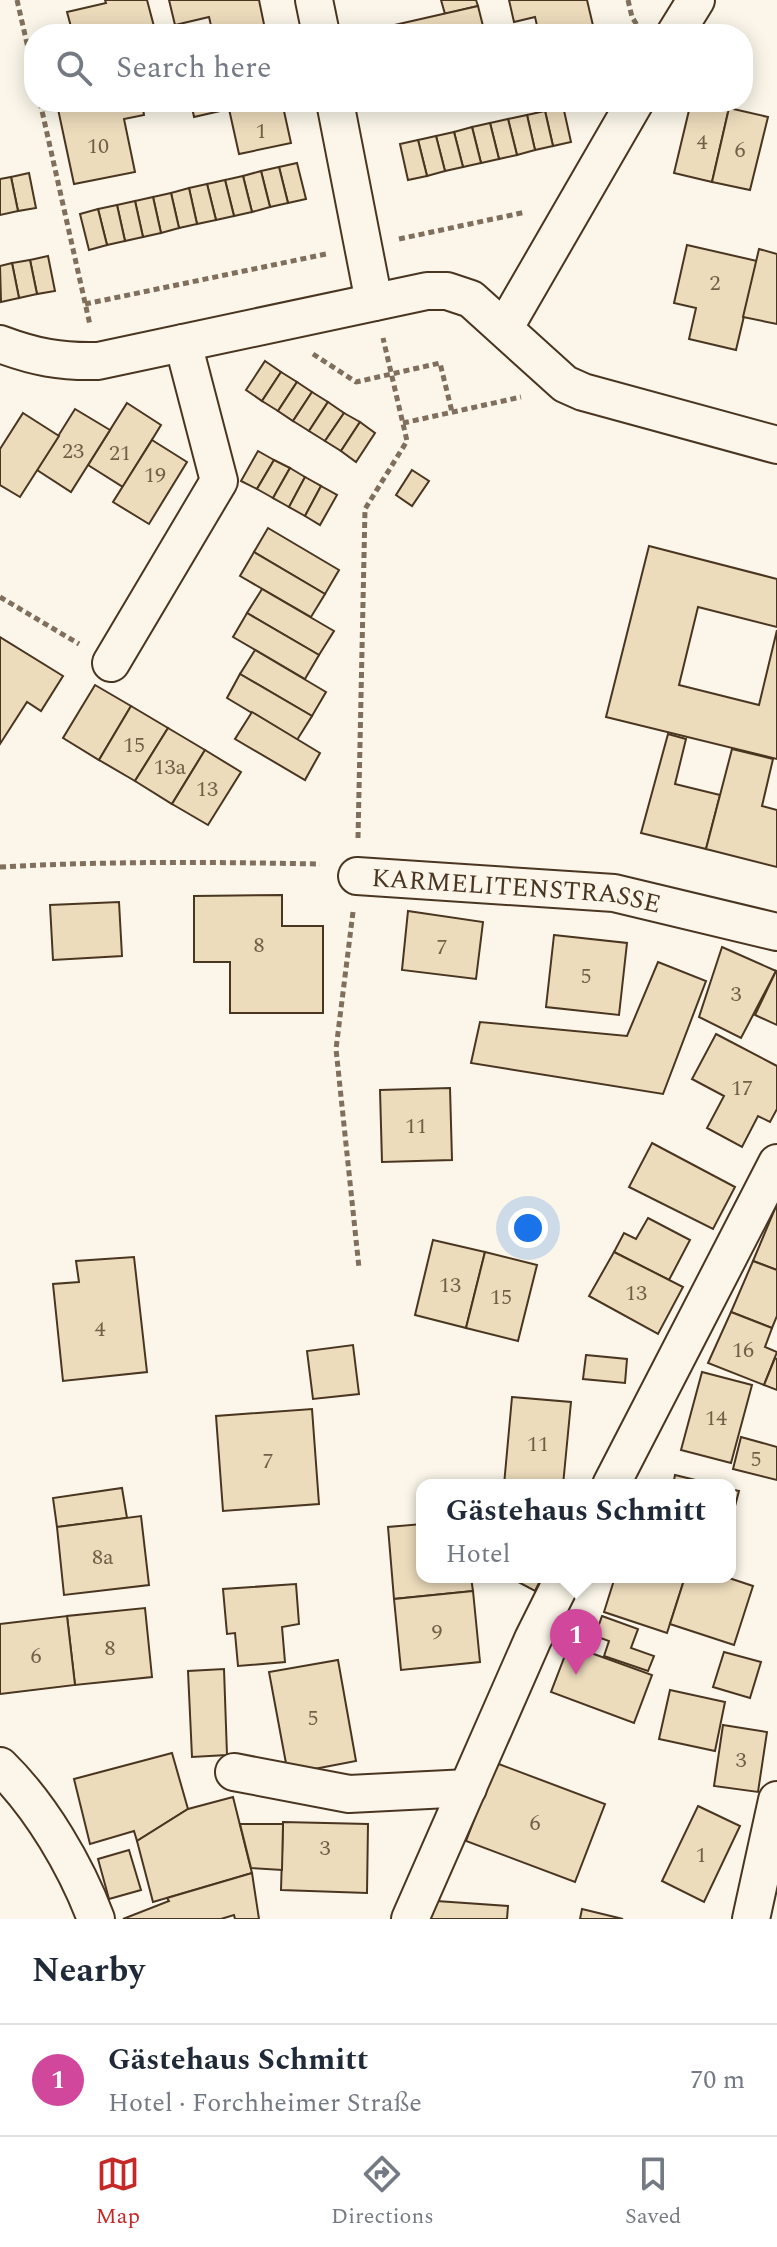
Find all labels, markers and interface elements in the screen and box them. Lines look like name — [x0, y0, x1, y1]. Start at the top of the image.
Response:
search box — [24, 24, 753, 112]
text: Search here — [116, 45, 272, 91]
icon: search — [52, 46, 96, 90]
house number: 1 — [255, 115, 267, 148]
house number: 4 — [696, 126, 708, 159]
house number: 10 — [87, 130, 109, 163]
house number: 6 — [734, 134, 746, 167]
house number: 2 — [709, 267, 721, 300]
house number: 23 — [62, 435, 84, 468]
house number: 21 — [109, 437, 131, 470]
house number: 19 — [144, 459, 166, 492]
house number: 15 — [123, 729, 145, 762]
house number: 13a — [154, 751, 187, 784]
house number: 13 — [196, 773, 218, 806]
street label: KARMELITENSTRASSE — [370, 858, 665, 925]
house number: 8 — [253, 929, 265, 962]
house number: 7 — [436, 931, 448, 964]
house number: 5 — [580, 960, 592, 993]
house number: 3 — [730, 978, 742, 1011]
house number: 17 — [731, 1072, 753, 1105]
house number: 11 — [405, 1110, 427, 1143]
your location — [508, 1208, 548, 1248]
house number: 13 — [439, 1269, 461, 1302]
house number: 13 — [625, 1277, 647, 1310]
house number: 15 — [490, 1281, 512, 1314]
house number: 4 — [94, 1313, 106, 1346]
house number: 16 — [732, 1334, 754, 1367]
house number: 14 — [705, 1402, 727, 1435]
house number: 11 — [527, 1428, 549, 1461]
house number: 5 — [750, 1443, 762, 1476]
house number: 7 — [262, 1445, 274, 1478]
popup — [416, 1479, 736, 1583]
text: Gästehaus Schmitt — [446, 1488, 706, 1534]
text: Hotel — [446, 1534, 510, 1574]
house number: 8a — [92, 1541, 114, 1574]
pin: 1 — [550, 1609, 602, 1675]
house number: 9 — [431, 1616, 443, 1649]
house number: 8 — [104, 1632, 116, 1665]
house number: 6 — [30, 1640, 42, 1673]
house number: 5 — [307, 1702, 319, 1735]
house number: 3 — [735, 1744, 747, 1777]
house number: 6 — [529, 1807, 541, 1840]
house number: 3 — [319, 1832, 331, 1865]
house number: 1 — [695, 1839, 707, 1872]
text: Nearby — [32, 1945, 145, 1997]
text: Gästehaus Schmitt — [108, 2037, 368, 2083]
text: 1 — [51, 2060, 65, 2100]
text: 70 m — [690, 2060, 745, 2100]
text: Hotel · Forchheimer Straße — [108, 2083, 422, 2123]
tab: Map — [96, 2152, 140, 2233]
tab: Directions — [331, 2152, 434, 2233]
tab: Saved — [625, 2152, 681, 2233]

